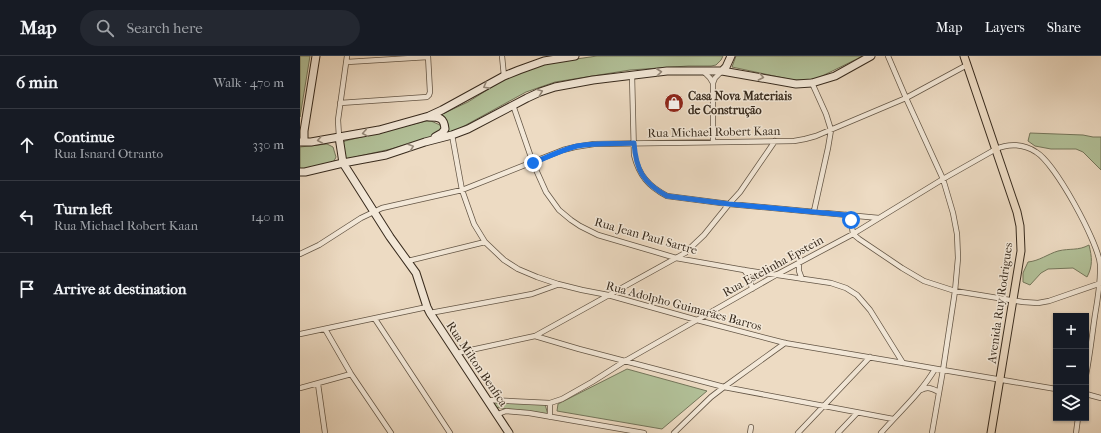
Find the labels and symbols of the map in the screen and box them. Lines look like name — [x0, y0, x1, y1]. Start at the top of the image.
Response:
one-way arrow — [656, 68, 662, 77]
one-way arrow — [758, 73, 764, 81]
one-way arrow — [483, 82, 490, 89]
one-way arrow — [537, 89, 544, 97]
place label: Casa Nova Materiais de Construção — [688, 89, 792, 118]
shop icon: Casa Nova Materiais de Construção — [663, 92, 685, 114]
street label: Rua Michael Robert Kaan — [647, 124, 781, 140]
one-way arrow — [362, 128, 369, 136]
one-way arrow — [317, 136, 323, 144]
one-way arrow — [407, 143, 414, 152]
route end — [524, 154, 542, 172]
route start — [842, 211, 860, 229]
street label: Rua Jean Paul Sartre — [593, 215, 699, 257]
street label: Rua Estelinha Epstein — [720, 232, 826, 300]
street label: Avenida Ruy Rodrigues — [984, 241, 1015, 365]
street label: Rua Adolpho Guimarães Barros — [605, 278, 764, 334]
street label: Rua Milton Benfica — [443, 319, 511, 409]

